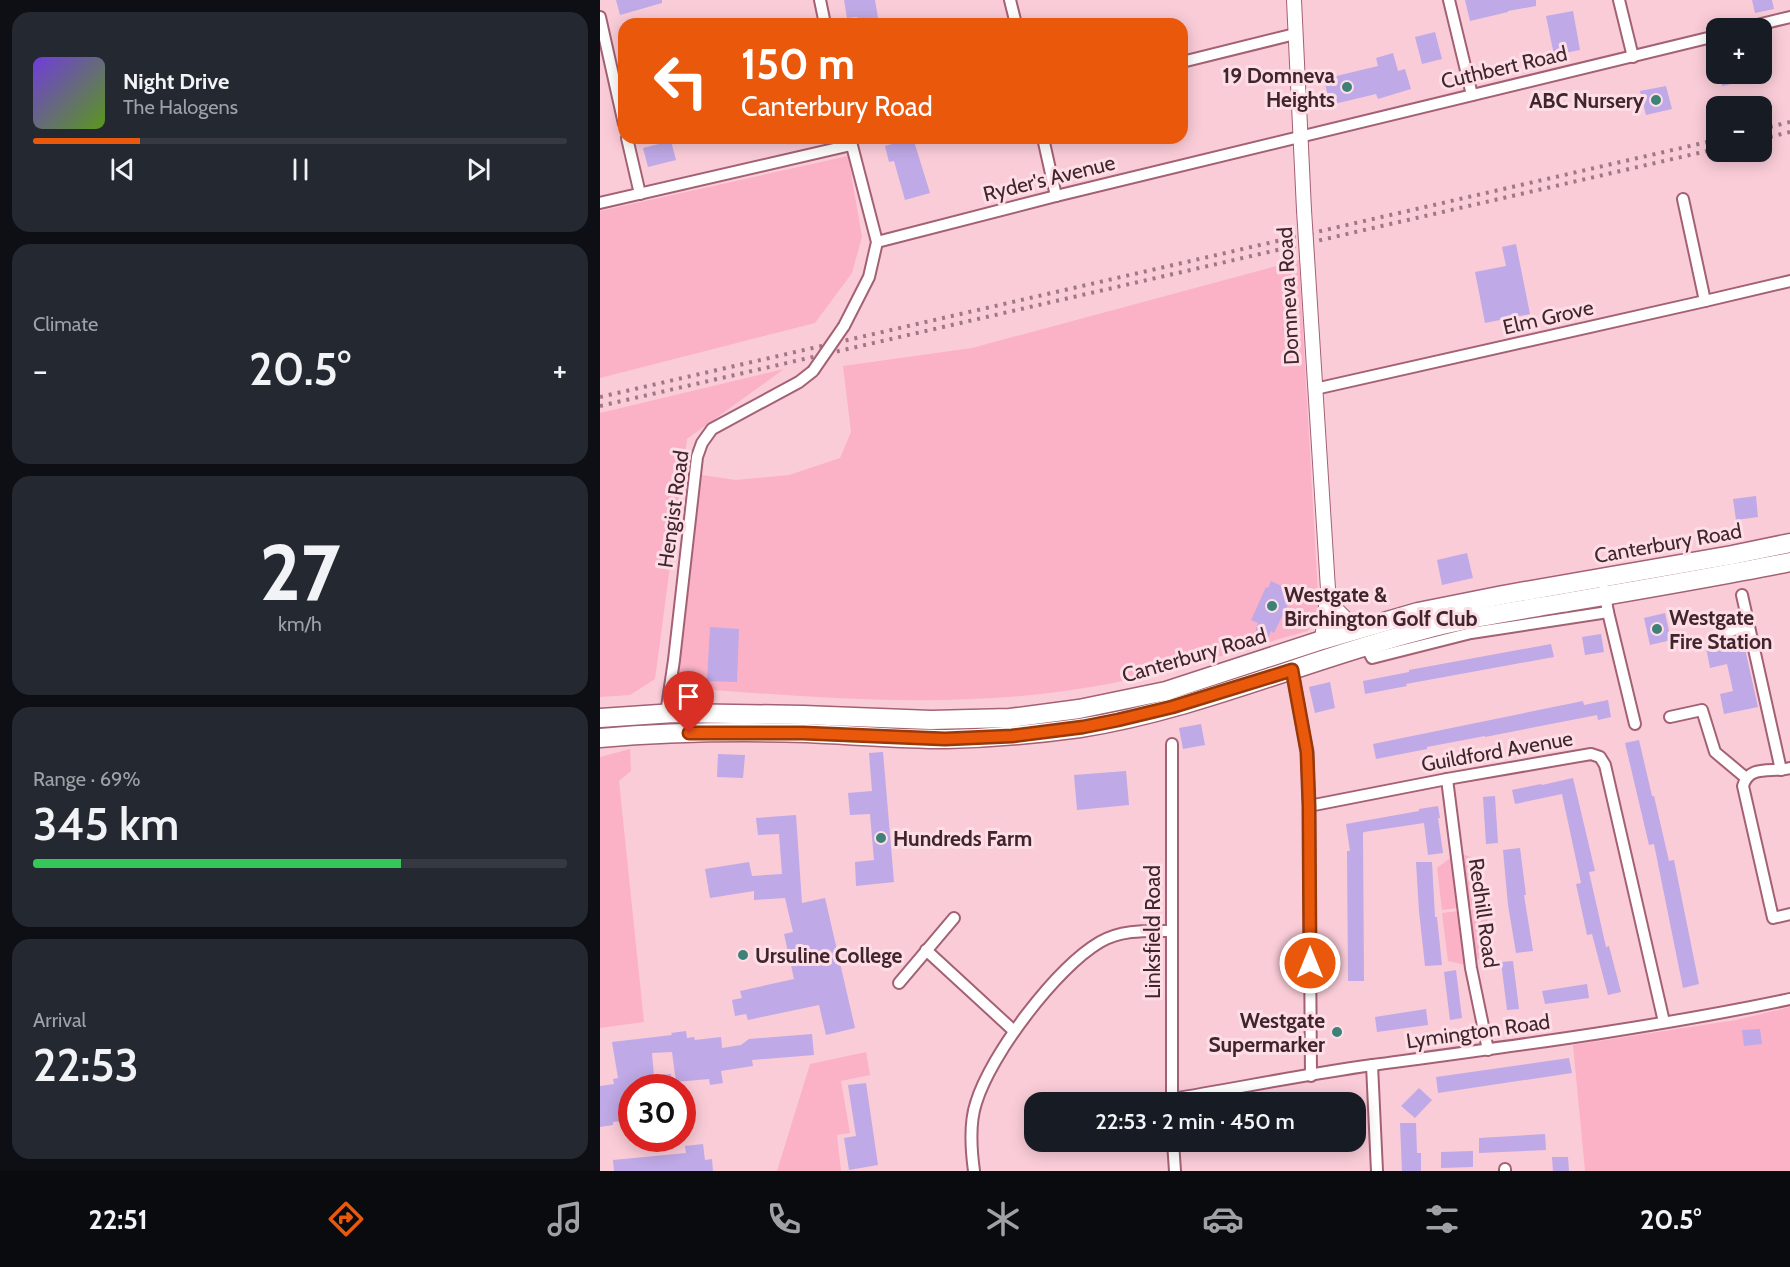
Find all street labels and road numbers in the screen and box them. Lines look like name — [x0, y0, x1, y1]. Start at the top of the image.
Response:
street label: Cuthbert Road — [1439, 40, 1569, 94]
street label: Ryder's Avenue — [980, 149, 1118, 206]
street label: Domneva Road — [1272, 226, 1304, 366]
street label: Elm Grove — [1500, 294, 1596, 340]
street label: Hengist Road — [652, 449, 694, 569]
street label: Canterbury Road — [1592, 518, 1744, 568]
street label: Canterbury Road — [1119, 622, 1269, 688]
street label: Guildford Avenue — [1419, 725, 1575, 777]
street label: Redhill Road — [1464, 856, 1504, 970]
street label: Linksfield Road — [1140, 865, 1165, 999]
street label: Lymington Road — [1404, 1009, 1552, 1053]

